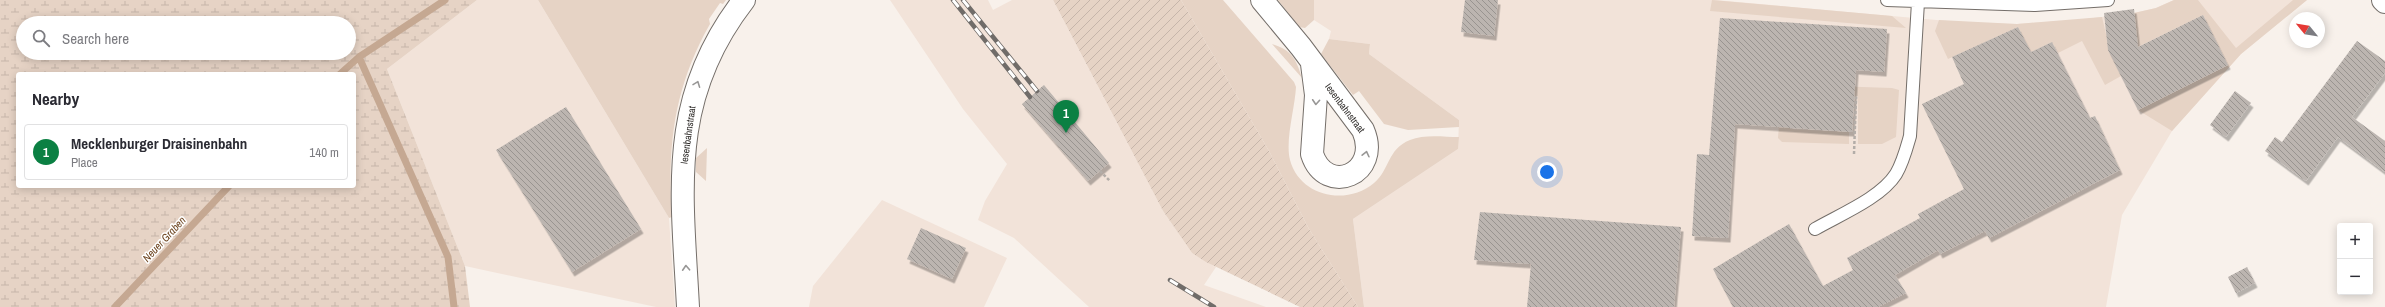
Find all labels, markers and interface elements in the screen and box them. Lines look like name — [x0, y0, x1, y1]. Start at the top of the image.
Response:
north arrow — [2289, 12, 2325, 48]
search box — [16, 16, 356, 60]
icon: search — [30, 27, 52, 49]
text: Search here — [62, 28, 129, 49]
one-way arrow — [693, 80, 701, 87]
street label: Iesenbahnstraat — [1322, 81, 1368, 136]
text: Nearby — [32, 87, 79, 110]
one-way arrow — [1311, 99, 1320, 105]
pin: 1 — [1053, 100, 1079, 133]
street label: Iesenbahnstraat — [677, 104, 699, 165]
text: Mecklenburger Draisinenbahn — [71, 133, 247, 154]
text: 1 — [43, 144, 49, 161]
text: 140 m — [309, 144, 339, 161]
one-way arrow — [1362, 151, 1370, 157]
text: Place — [71, 154, 98, 171]
your location — [1537, 162, 1557, 182]
water label: Neuer Graben — [139, 213, 189, 265]
map controls — [2337, 223, 2373, 295]
button: + — [2337, 223, 2373, 259]
button: − — [2337, 259, 2373, 295]
one-way arrow — [682, 265, 691, 271]

